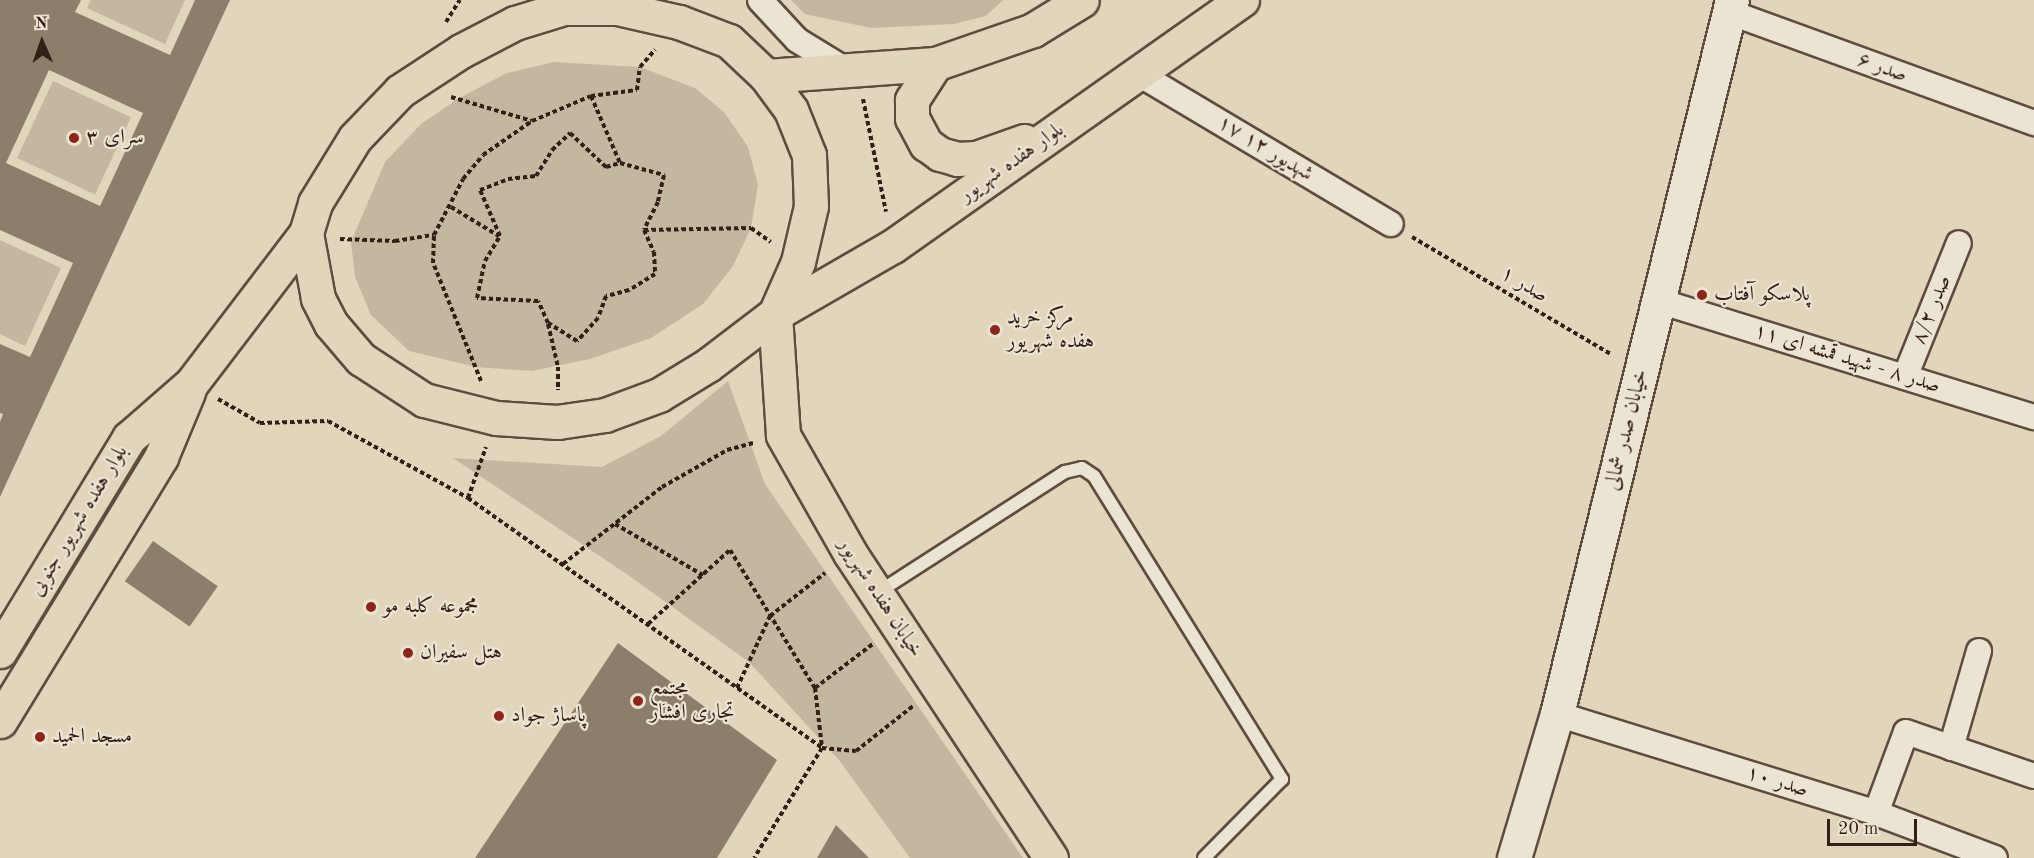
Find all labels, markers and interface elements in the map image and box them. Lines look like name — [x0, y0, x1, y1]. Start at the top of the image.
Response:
north arrow — [12, 12, 72, 72]
text: N — [35, 16, 48, 32]
street label: صدر ۶ — [1854, 47, 1910, 89]
street label: ۱۷ شهدیور ۱۲ — [1213, 111, 1317, 187]
street label: بلوار هفده شهریور — [955, 118, 1069, 208]
place label: سرای ۳ — [86, 125, 144, 151]
marker: سرای ۳ — [67, 131, 81, 145]
street label: صدر ۱ — [1496, 261, 1552, 309]
street label: صدر ۸/۲ — [1907, 272, 1957, 348]
place label: پلاسکو آفتاب — [1714, 282, 1810, 308]
marker: پلاسکو آفتاب — [1695, 288, 1709, 302]
place label: مرکز خرید هفده شهریور — [1007, 305, 1094, 355]
street label: صدر ۸ - شهید قمشه ای ۱۱ — [1751, 319, 1943, 399]
marker: مرکز خرید هفده شهریور — [988, 323, 1002, 337]
street label: خیابان صدر شمالی — [1600, 367, 1654, 493]
street label: بلوار هفده شهریور جنوبی — [24, 441, 134, 601]
street label: خیابان هفده شهریور — [832, 533, 928, 663]
place label: مجموعه کلبه مو — [383, 594, 478, 620]
marker: مجموعه کلبه مو — [364, 600, 378, 614]
place label: هتل سفیران — [420, 640, 502, 666]
marker: هتل سفیران — [401, 646, 415, 660]
place label: مجتمع تجاری افشار — [650, 676, 734, 726]
marker: مجتمع تجاری افشار — [631, 694, 645, 708]
place label: پاساژ جواد — [511, 703, 586, 729]
marker: پاساژ جواد — [492, 709, 506, 723]
place label: مسجد الحمید — [52, 724, 132, 750]
marker: مسجد الحمید — [33, 730, 47, 744]
street label: صدر ۱۰ — [1743, 761, 1811, 803]
scale bar — [1830, 807, 1920, 845]
text: 20 m — [1838, 820, 1878, 838]

